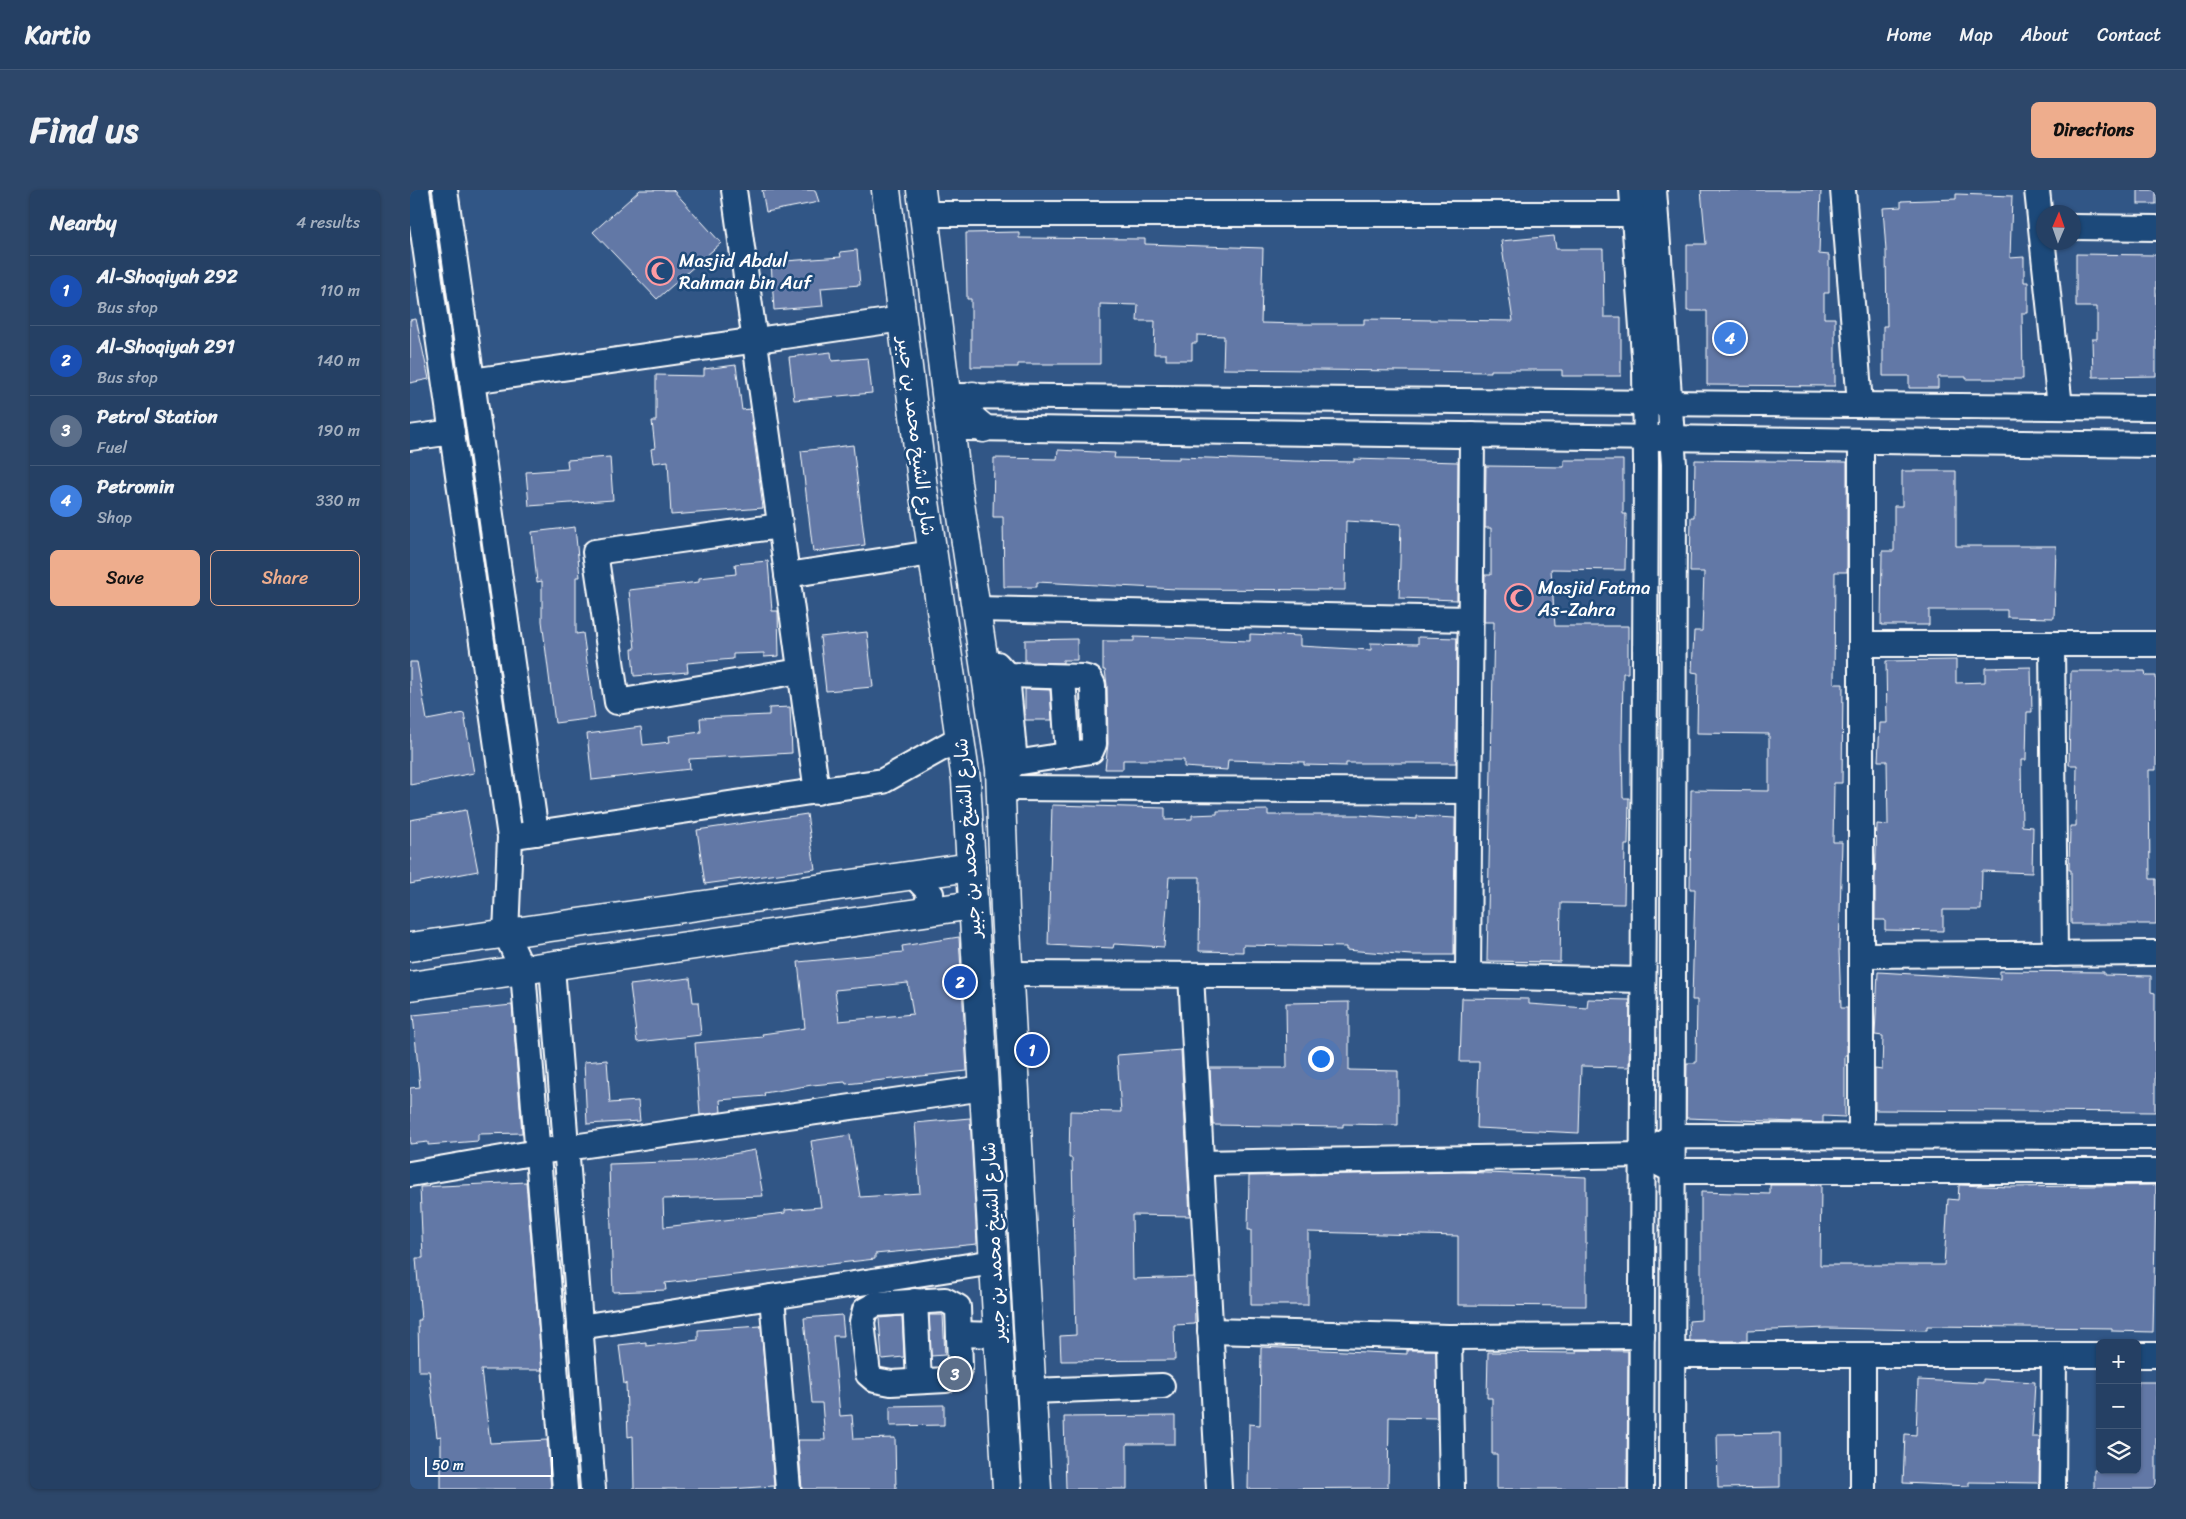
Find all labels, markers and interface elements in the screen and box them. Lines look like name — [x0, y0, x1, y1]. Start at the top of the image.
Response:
text: Kartio — [25, 14, 90, 56]
text: Home — [1887, 19, 1932, 51]
text: Map — [1960, 19, 1993, 51]
text: About — [2021, 19, 2069, 51]
text: Contact — [2097, 19, 2161, 51]
text: Find us — [30, 99, 138, 161]
button: Directions — [2031, 102, 2156, 158]
text: Nearby — [50, 204, 116, 242]
north arrow — [2036, 205, 2081, 250]
text: 4 results — [296, 208, 360, 237]
place label: Masjid Abdul Rahman bin Auf — [679, 244, 813, 299]
mosque icon: Masjid Abdul Rahman bin Auf — [645, 256, 675, 286]
text: Al-Shoqiyah 292 — [97, 260, 238, 293]
text: 1 — [63, 276, 69, 305]
text: 110 m — [320, 276, 360, 305]
text: Bus stop — [97, 293, 158, 322]
pin: 4 — [1714, 319, 1746, 357]
text: Al-Shoqiyah 291 — [97, 330, 235, 363]
street label: شارع الشيخ محمد بن جبير — [888, 333, 945, 537]
text: 2 — [61, 346, 71, 375]
text: 140 m — [317, 346, 360, 375]
text: Bus stop — [97, 363, 158, 392]
text: Petrol Station — [97, 400, 218, 433]
text: 3 — [62, 416, 70, 445]
text: 190 m — [317, 416, 360, 445]
text: Fuel — [97, 433, 127, 462]
text: Petromin — [97, 470, 174, 503]
text: 4 — [61, 486, 71, 515]
text: 330 m — [316, 486, 360, 515]
text: Shop — [97, 503, 132, 532]
button: Save — [50, 550, 200, 606]
button: Share — [210, 550, 360, 606]
place label: Masjid Fatma As-Zahra — [1537, 571, 1651, 626]
mosque icon: Masjid Fatma As-Zahra — [1504, 583, 1534, 613]
street label: شارع الشيخ محمد بن جبير — [944, 737, 991, 941]
pin: 2 — [944, 963, 976, 1001]
pin: 1 — [1016, 1031, 1048, 1069]
your location — [1308, 1046, 1334, 1072]
street label: شارع الشيخ محمد بن جبير — [972, 1141, 1015, 1345]
map controls — [2096, 1339, 2141, 1474]
button: + — [2096, 1339, 2141, 1384]
pin: 3 — [939, 1355, 971, 1393]
button: − — [2096, 1384, 2141, 1429]
button: layers — [2096, 1429, 2141, 1474]
text: 50 m — [432, 1453, 464, 1478]
scale bar — [425, 1454, 552, 1477]

